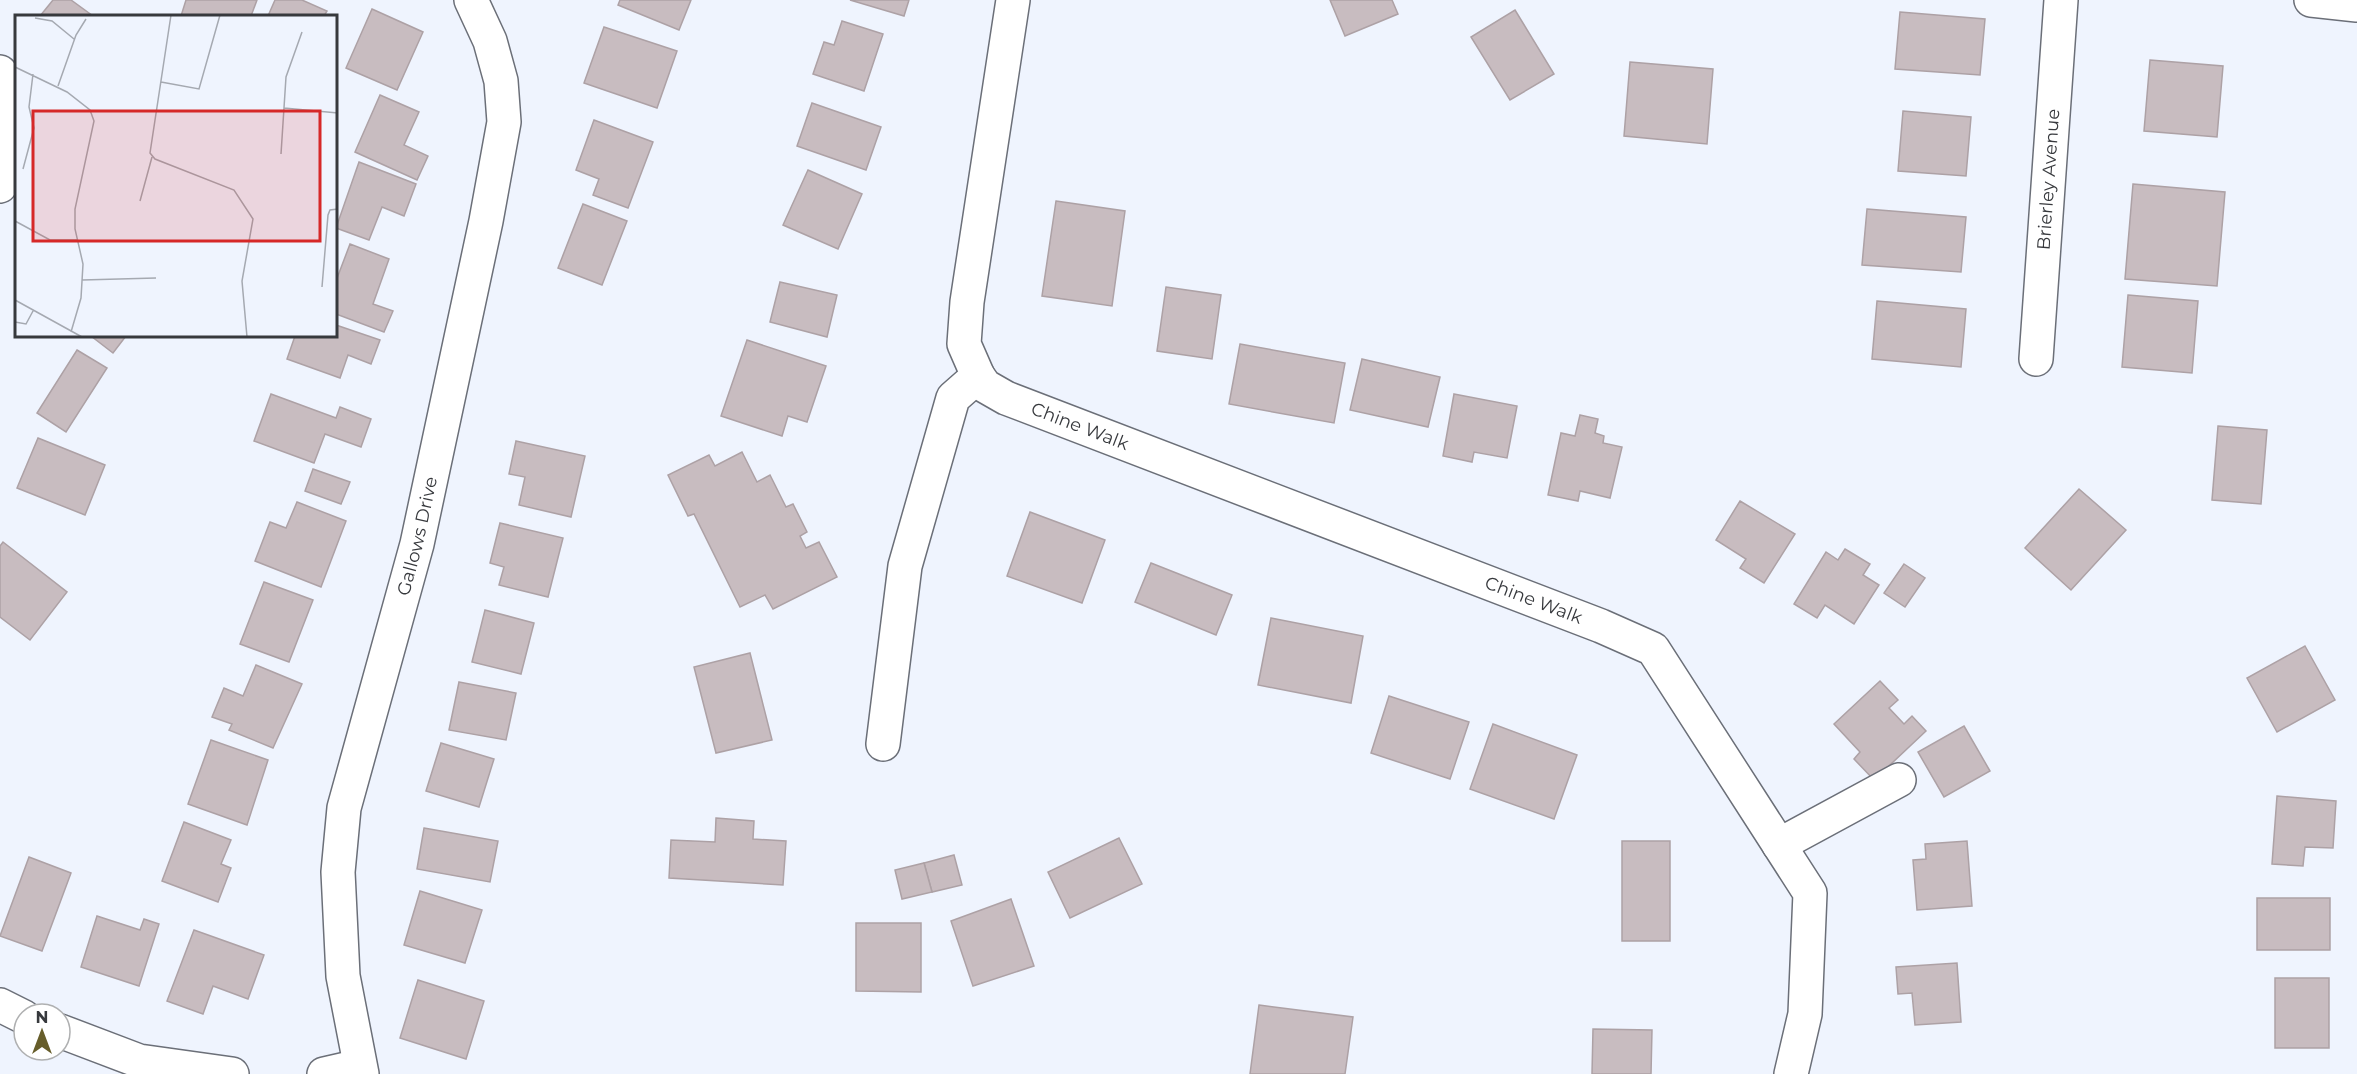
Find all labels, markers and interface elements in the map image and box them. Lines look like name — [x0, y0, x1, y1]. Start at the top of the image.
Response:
inset map — [15, 15, 338, 338]
street label: Brierley Avenue — [2033, 108, 2064, 251]
street label: Chine Walk — [1028, 398, 1132, 455]
street label: Gallows Drive — [392, 474, 442, 598]
street label: Chine Walk — [1482, 572, 1586, 629]
north arrow — [12, 1002, 72, 1062]
text: N — [36, 1008, 48, 1027]

